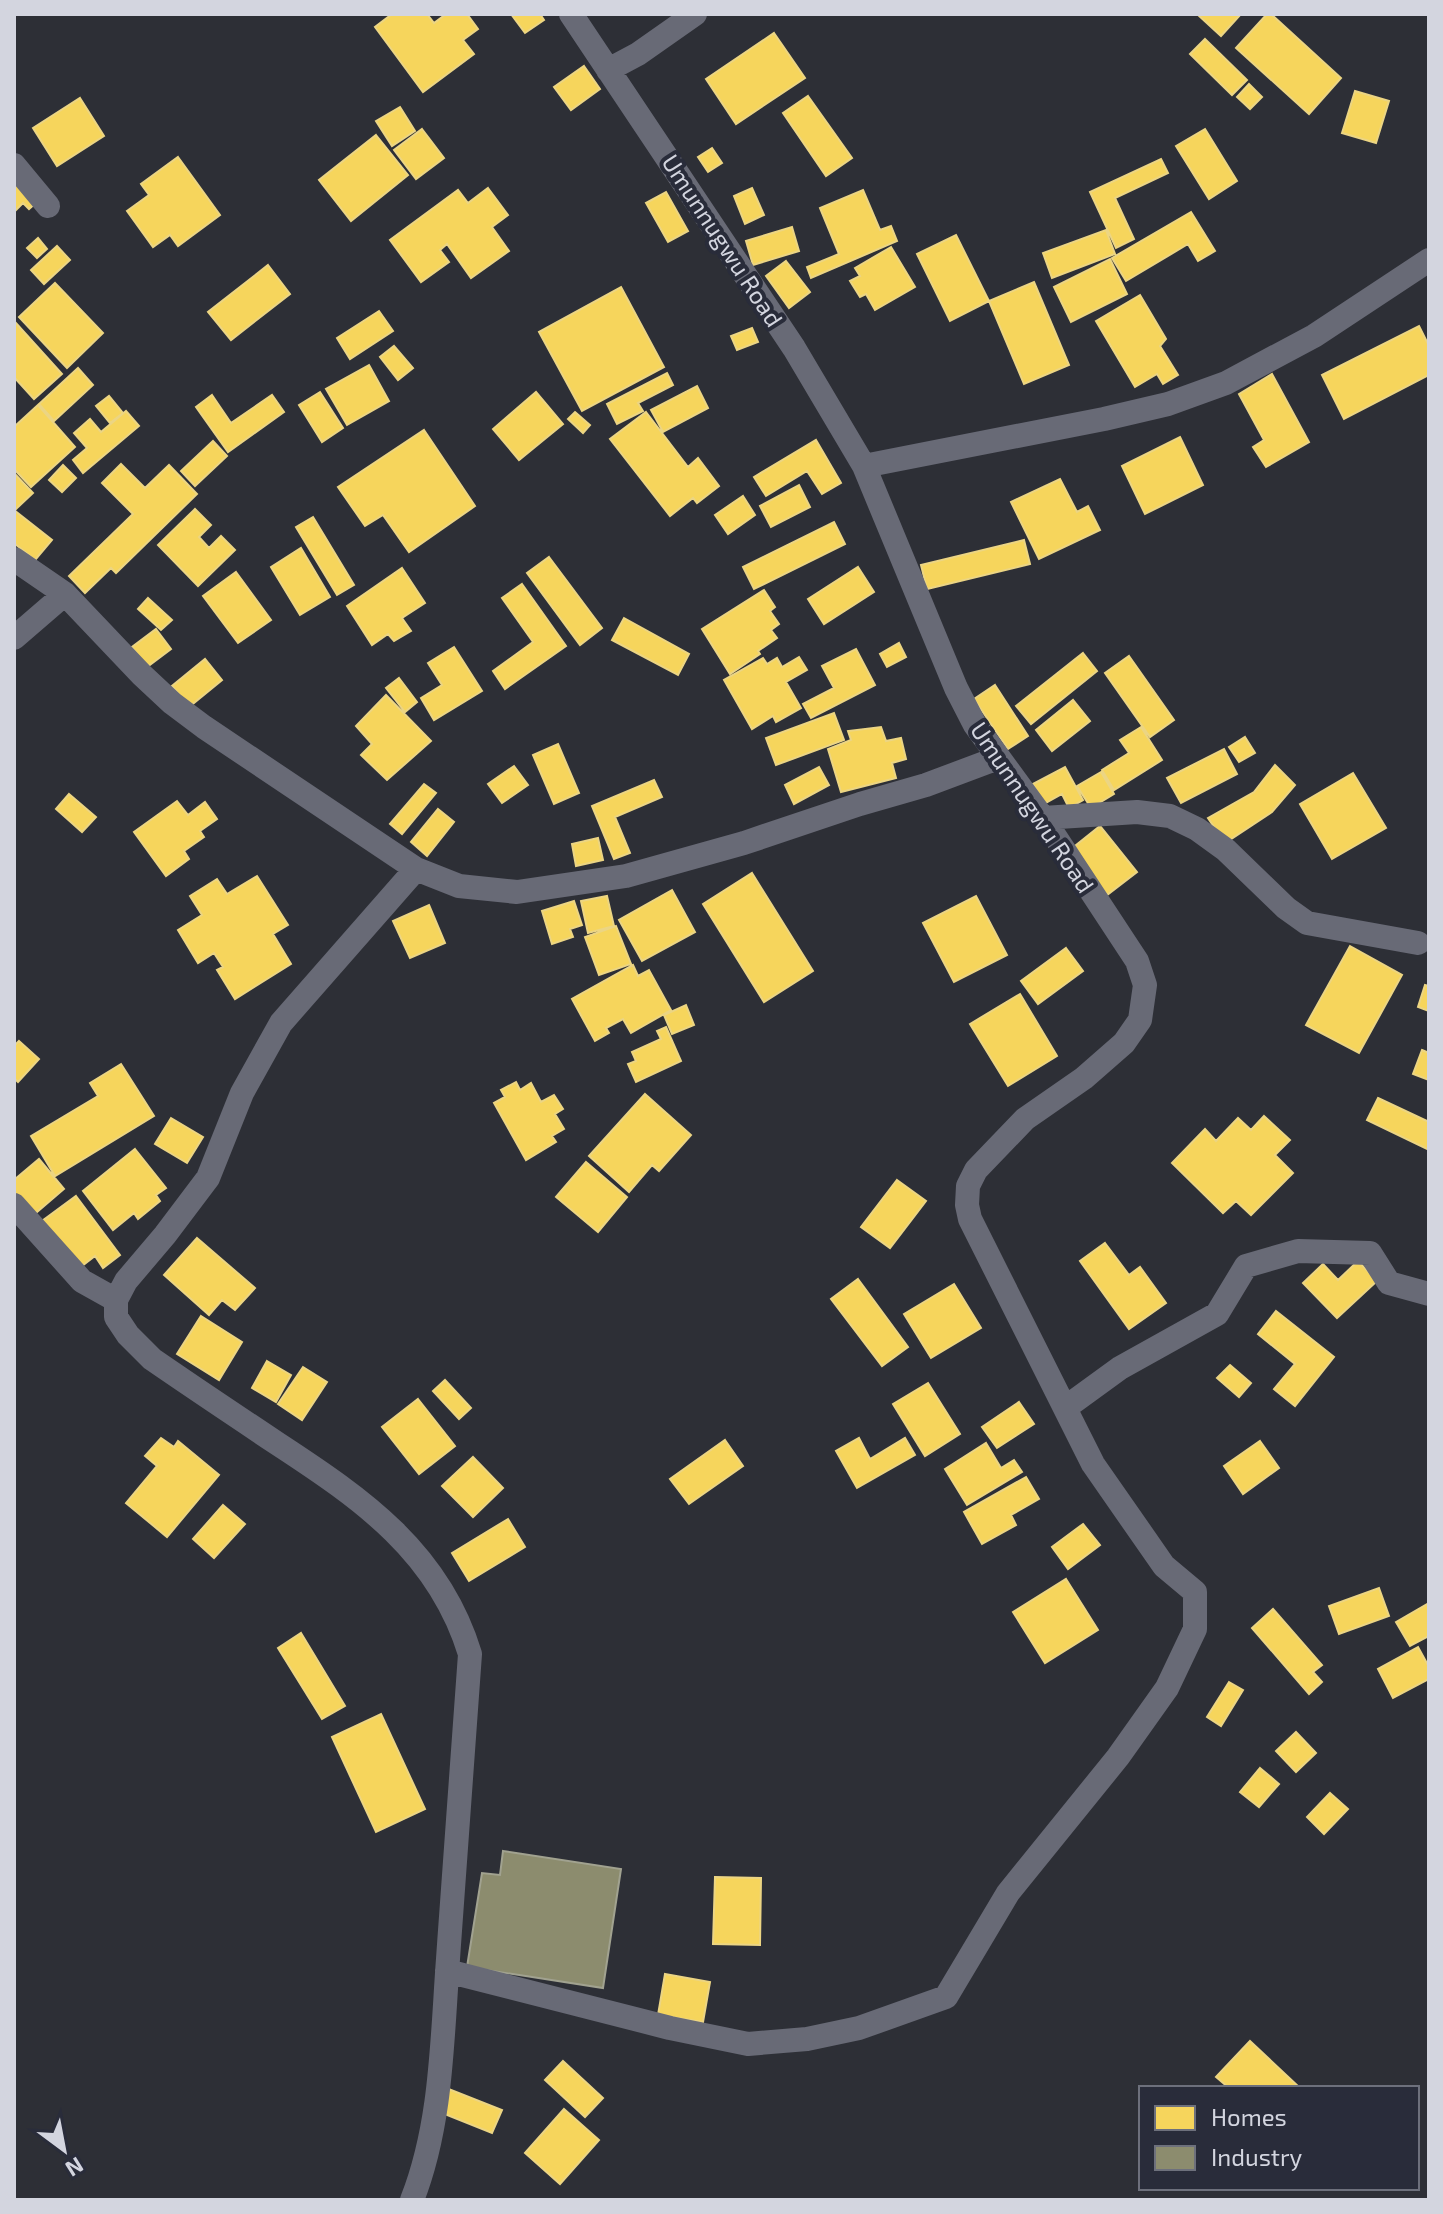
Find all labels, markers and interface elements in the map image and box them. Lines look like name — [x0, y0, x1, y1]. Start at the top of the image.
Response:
street label: Umunnugwu Road — [656, 148, 790, 332]
street label: Umunnugwu Road — [965, 716, 1101, 898]
legend — [1139, 2086, 1419, 2190]
text: Homes — [1211, 2102, 1287, 2131]
north arrow — [24, 2110, 104, 2190]
text: Industry — [1211, 2142, 1303, 2171]
text: N — [62, 2153, 89, 2183]

